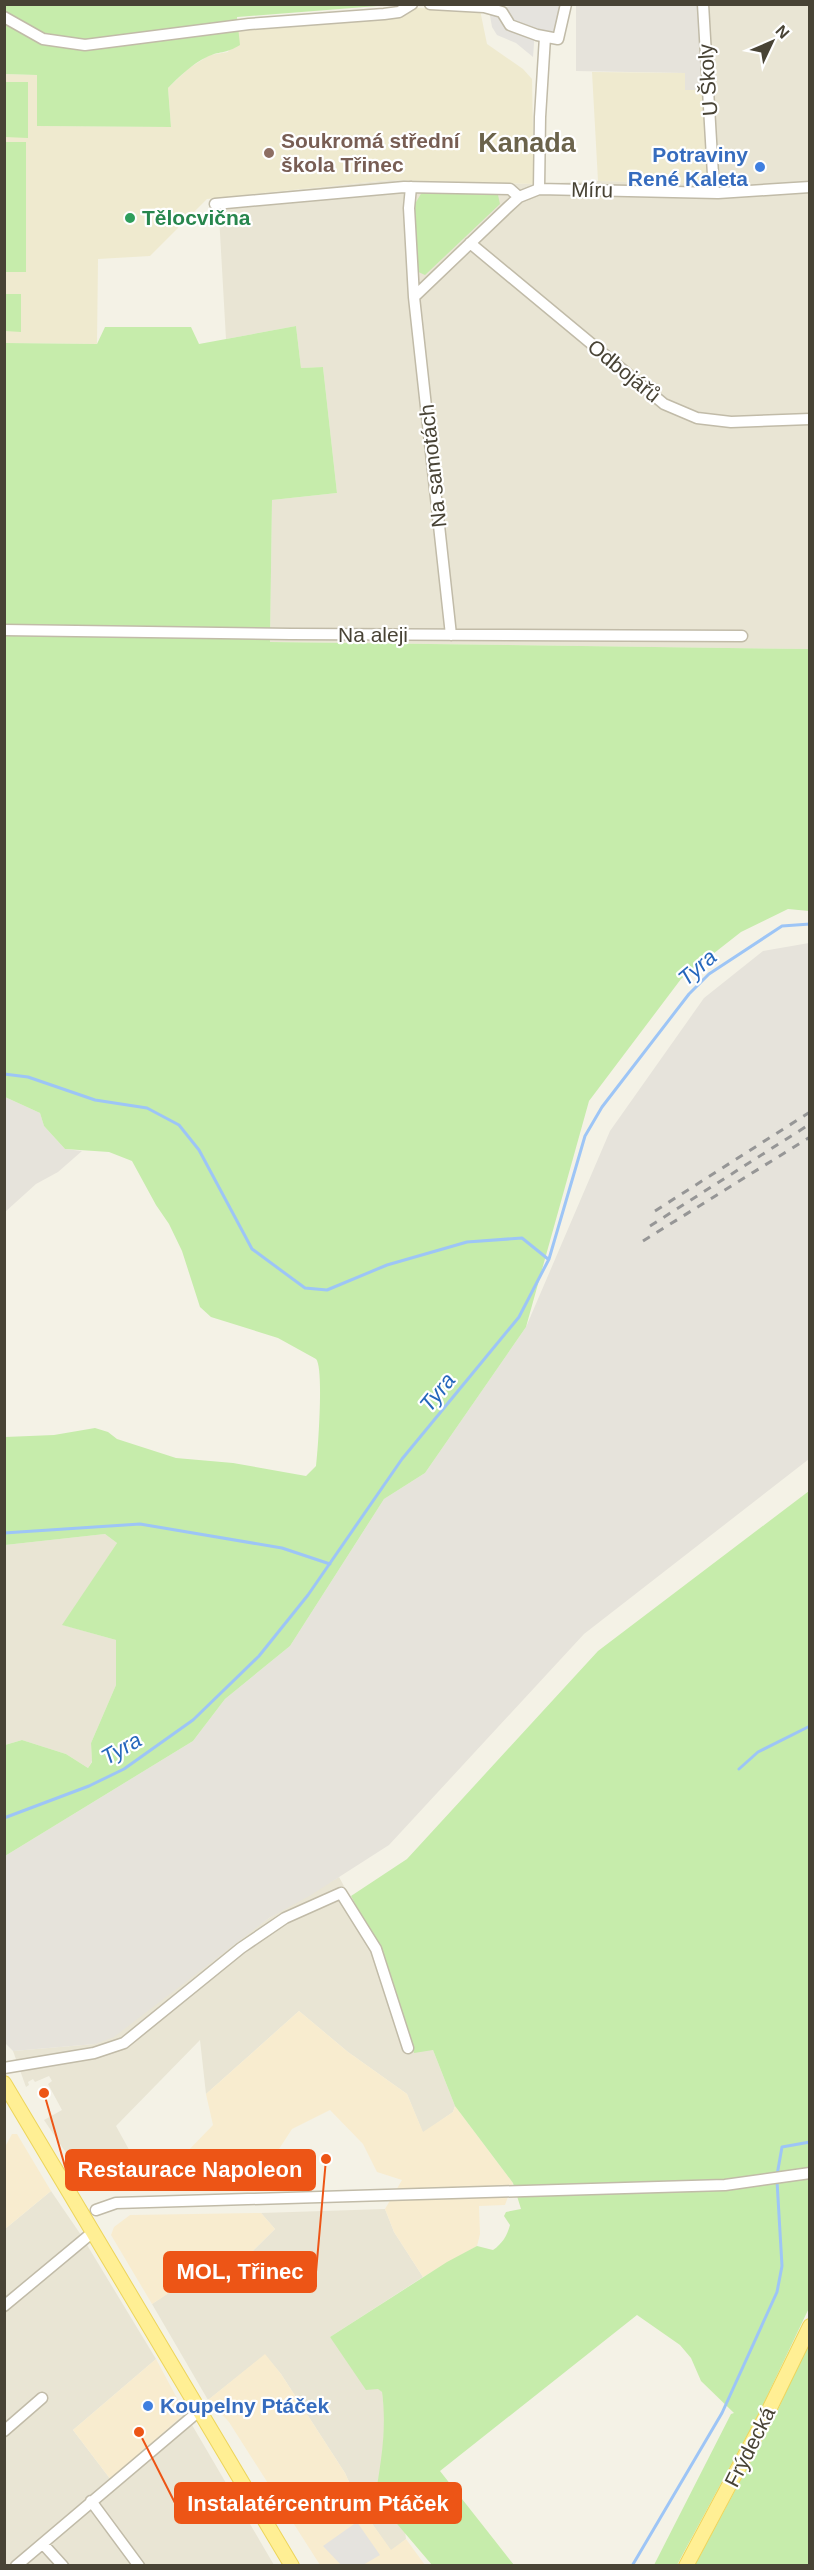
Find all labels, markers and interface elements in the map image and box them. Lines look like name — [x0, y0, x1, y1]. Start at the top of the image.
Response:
north arrow — [742, 12, 802, 72]
text: N — [772, 22, 793, 42]
street label: U Školy — [693, 43, 721, 117]
district label: Kanada — [478, 128, 577, 158]
place label: Soukromá střední škola Třinec — [281, 129, 461, 176]
place label: Potraviny René Kaleta — [628, 143, 748, 190]
marker: Soukromá střední škola Třinec — [262, 146, 276, 160]
marker: Potraviny René Kaleta — [753, 160, 767, 174]
street label: Míru — [571, 178, 613, 201]
place label: Tělocvična — [142, 206, 251, 229]
marker: Tělocvična — [123, 211, 137, 225]
street label: Odbojářů — [584, 334, 665, 407]
street label: Na samotách — [415, 403, 450, 529]
street label: Na aleji — [338, 623, 408, 646]
water label: Tyra — [673, 944, 722, 991]
water label: Tyra — [414, 1368, 460, 1417]
water label: Tyra — [97, 1727, 146, 1770]
callout: Restaurace Napoleon — [66, 2150, 315, 2190]
text: Restaurace Napoleon — [78, 2157, 302, 2182]
callout: MOL, Třinec — [164, 2252, 316, 2292]
text: MOL, Třinec — [176, 2259, 304, 2284]
place label: Koupelny Ptáček — [160, 2394, 330, 2417]
marker: Koupelny Ptáček — [141, 2399, 155, 2413]
street label: Frýdecká — [720, 2403, 780, 2490]
callout: Instalatércentrum Ptáček — [175, 2483, 461, 2523]
text: Instalatércentrum Ptáček — [187, 2491, 450, 2516]

